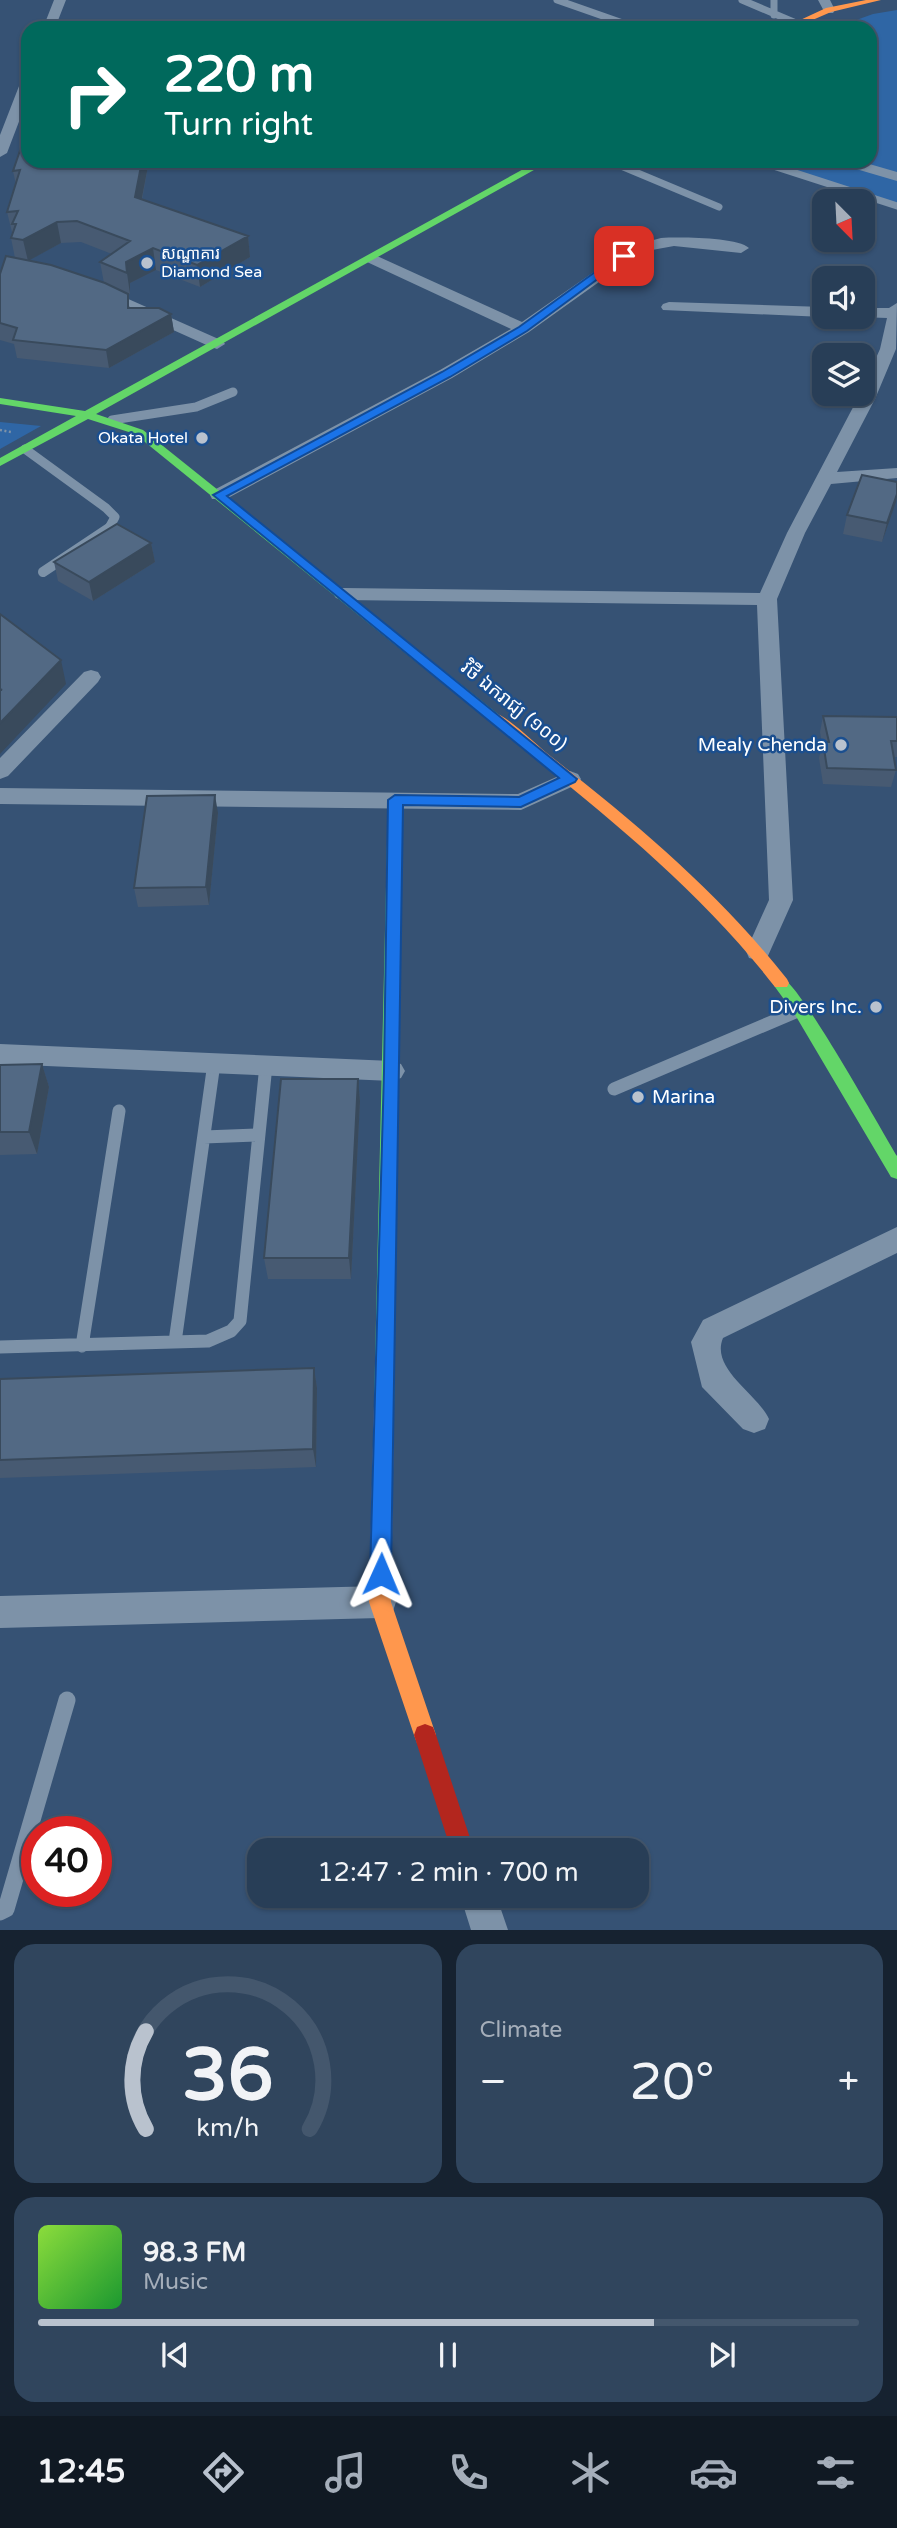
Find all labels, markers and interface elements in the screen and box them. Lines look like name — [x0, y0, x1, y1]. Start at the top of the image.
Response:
text: 220 m — [164, 46, 314, 105]
icon: right — [49, 49, 140, 140]
text: Turn right — [164, 106, 313, 144]
north arrow — [812, 189, 875, 252]
map controls — [812, 189, 875, 406]
pin — [594, 226, 654, 286]
icon: arrive — [605, 237, 643, 275]
place label: សណ្ឋាគារ Diamond Sea — [161, 244, 262, 282]
marker: សណ្ឋាគារ Diamond Sea — [139, 255, 155, 271]
button: sound — [812, 266, 875, 329]
button: layers — [812, 343, 875, 406]
place label: Okata Hotel — [98, 428, 188, 448]
marker: Okata Hotel — [194, 430, 210, 446]
street label: វិថី ឯករាជ្យ (១០០) — [456, 656, 572, 755]
place label: Mealy Chenda — [698, 734, 827, 756]
marker: Mealy Chenda — [833, 737, 849, 753]
place label: Divers Inc. — [769, 996, 862, 1018]
marker: Divers Inc. — [868, 999, 884, 1015]
place label: Marina — [652, 1086, 715, 1108]
marker: Marina — [630, 1089, 646, 1105]
position arrow — [344, 1537, 418, 1611]
speed limit sign: 40 — [21, 1816, 112, 1907]
text: 12:47 · 2 min · 700 m — [317, 1857, 579, 1888]
text: Climate — [480, 2016, 562, 2044]
text: 36 — [182, 2033, 273, 2121]
text: 20° — [630, 2051, 715, 2114]
text: − — [480, 2059, 507, 2105]
text: + — [838, 2059, 859, 2105]
text: km/h — [196, 2113, 259, 2143]
text: 98.3 FM — [143, 2237, 246, 2268]
text: Music — [143, 2268, 208, 2296]
icon: previous — [156, 2336, 194, 2374]
icon: pause — [429, 2336, 467, 2374]
icon: next — [703, 2336, 741, 2374]
icon: directions — [199, 2448, 248, 2497]
icon: music — [321, 2448, 370, 2497]
icon: phone — [444, 2448, 493, 2497]
icon: climate — [566, 2448, 615, 2497]
icon: car — [689, 2448, 738, 2497]
icon: filters — [811, 2448, 860, 2497]
text: 12:45 — [37, 2453, 125, 2491]

